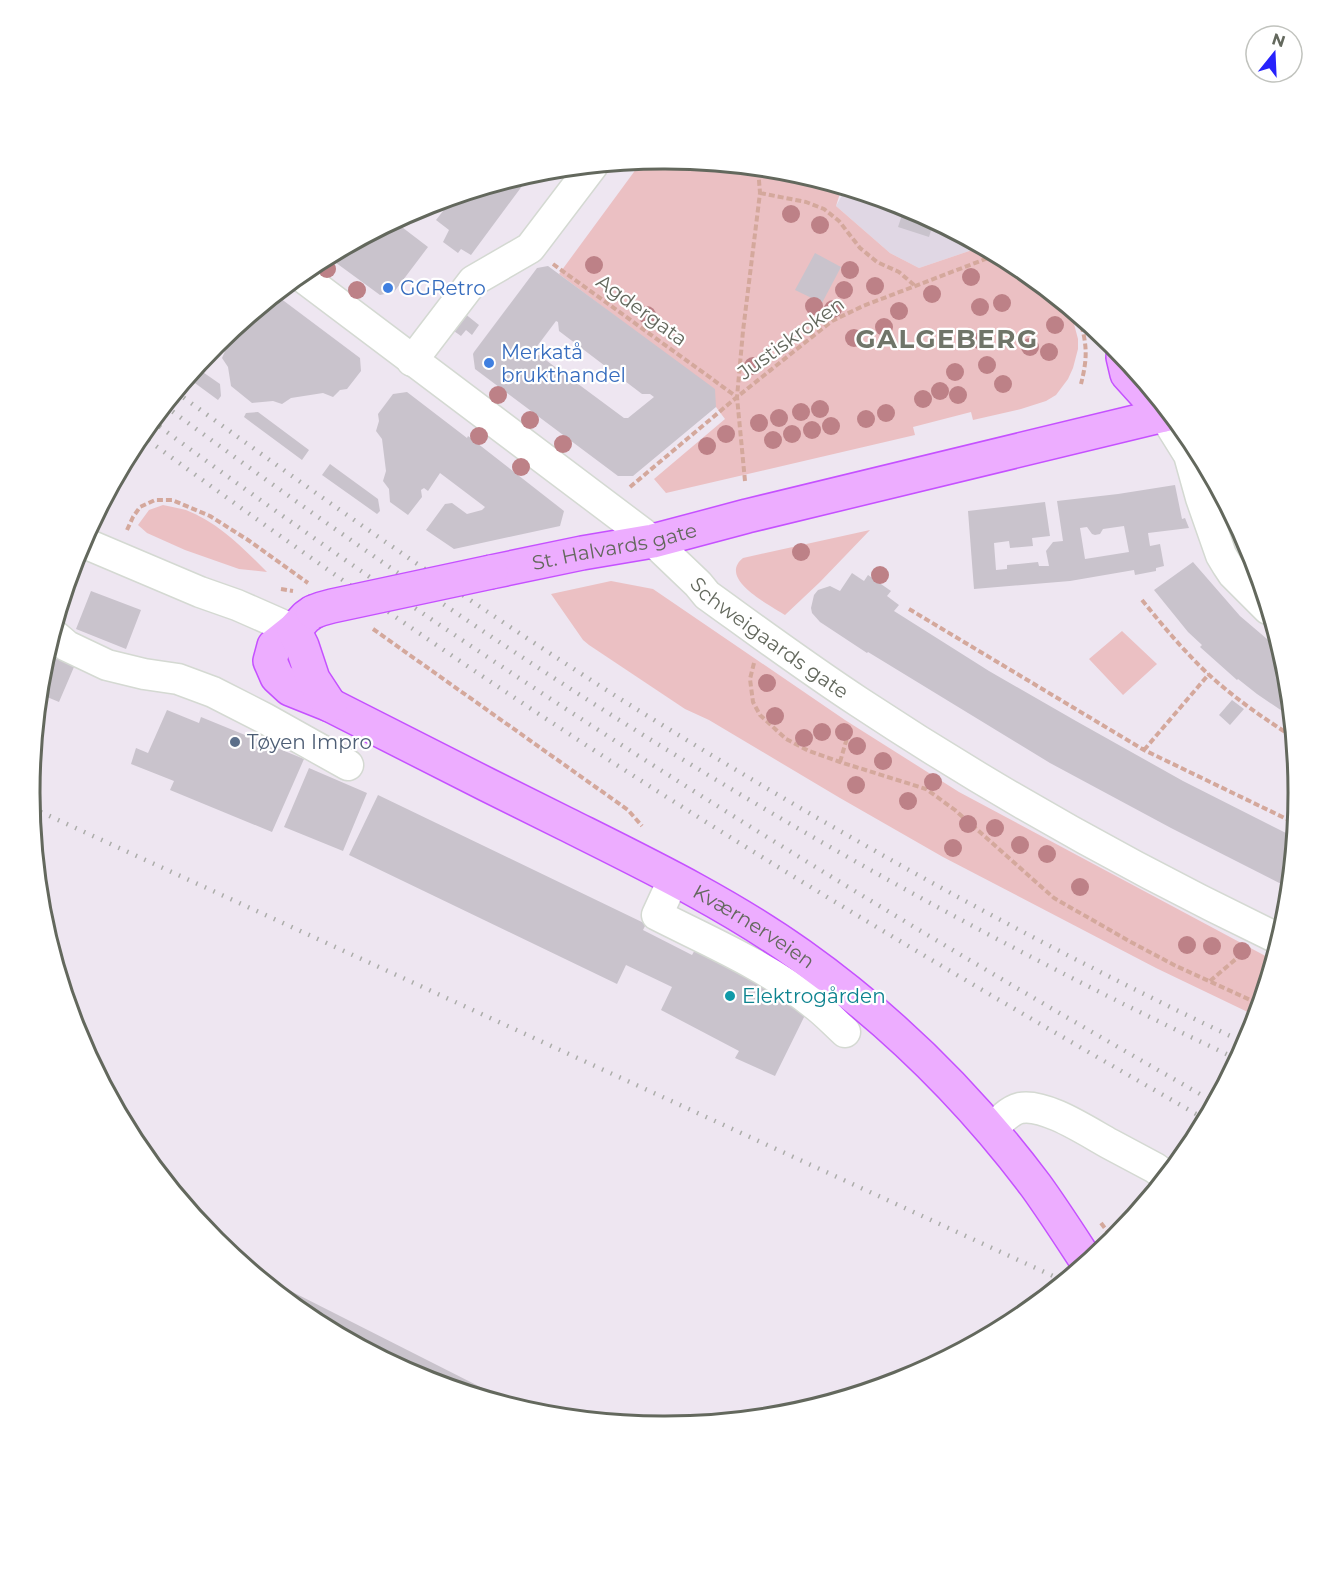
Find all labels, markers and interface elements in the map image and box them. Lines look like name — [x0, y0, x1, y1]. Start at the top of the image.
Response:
north arrow — [1244, 24, 1304, 84]
text: N — [1269, 29, 1288, 51]
street label: Agdergata — [592, 269, 692, 351]
place label: GGRetro — [400, 276, 486, 300]
marker: GGRetro — [381, 281, 395, 295]
street label: Justiskroken — [732, 291, 849, 385]
district label: GALGEBERG — [856, 323, 1038, 355]
place label: Merkatå brukthandel — [501, 340, 626, 387]
marker: Merkatå brukthandel — [482, 356, 496, 370]
street label: St. Halvards gate — [530, 518, 699, 575]
street label: Schweigaards gate — [685, 572, 853, 704]
place label: Tøyen Impro — [247, 730, 372, 754]
marker: Tøyen Impro — [228, 735, 242, 749]
street label: Kværnerveien — [689, 879, 819, 974]
place label: Elektrogården — [742, 984, 886, 1008]
marker: Elektrogården — [723, 989, 737, 1003]

